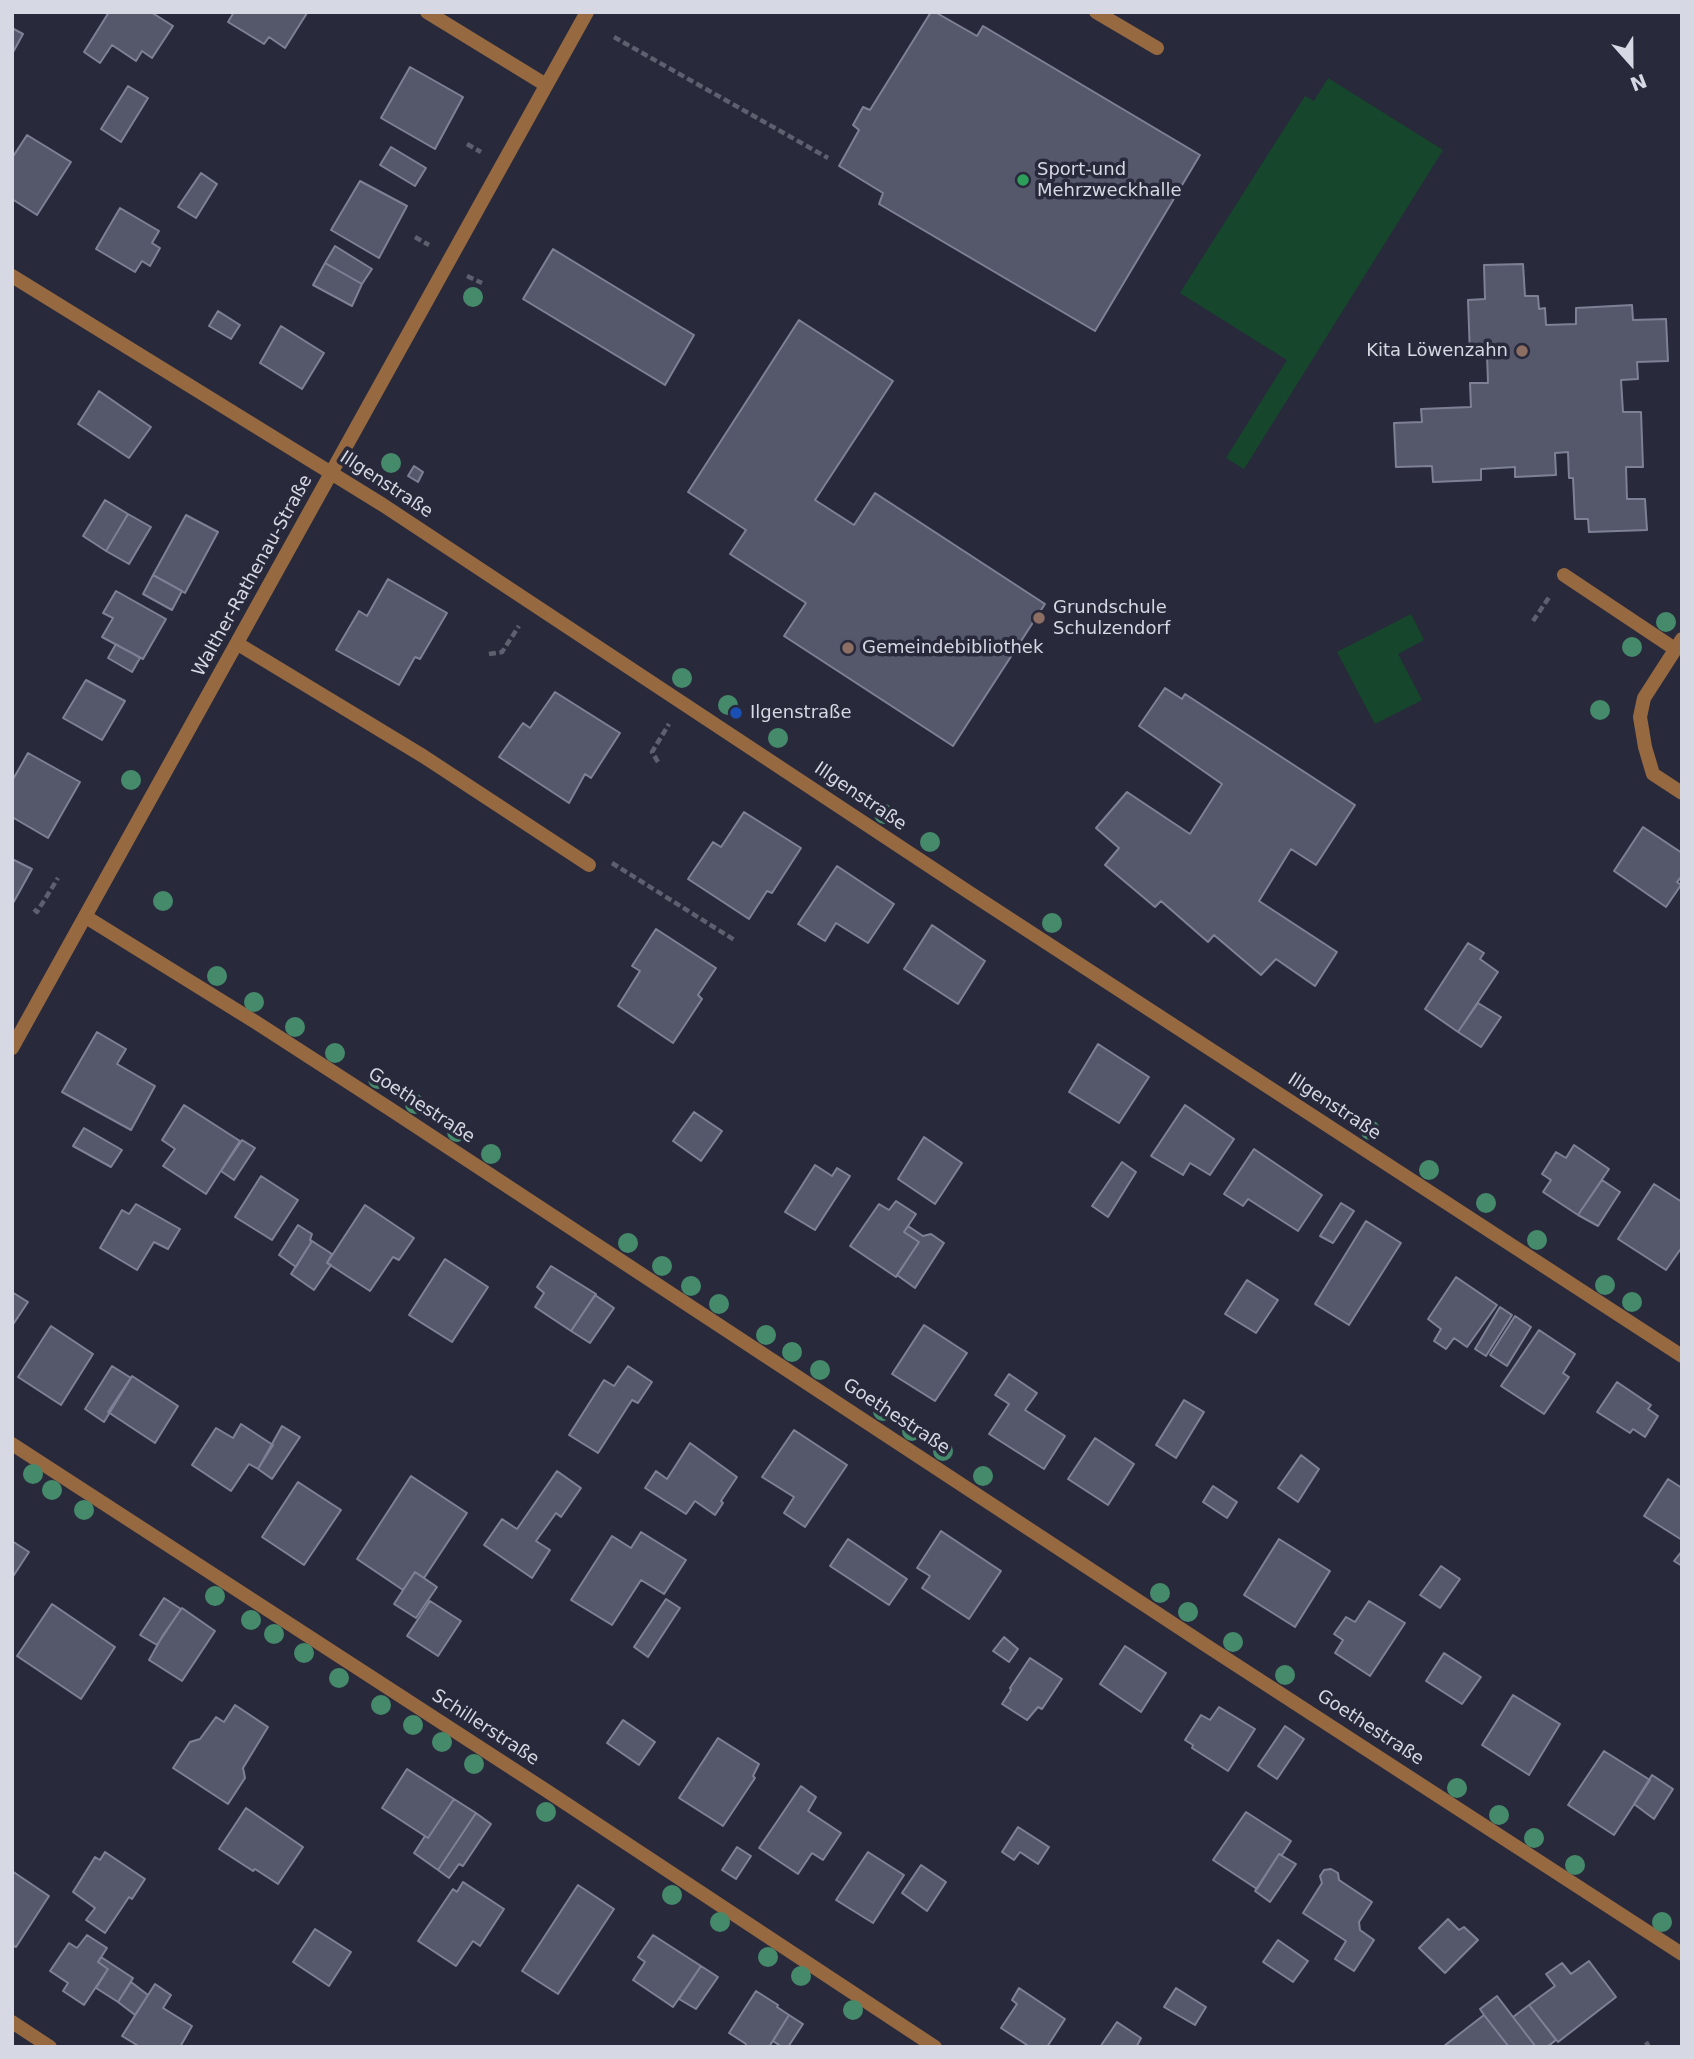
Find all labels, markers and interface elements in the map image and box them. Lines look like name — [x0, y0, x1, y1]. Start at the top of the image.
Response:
north arrow — [1596, 28, 1666, 98]
text: N — [1627, 69, 1650, 96]
place label: Sport-und Mehrzweckhalle — [1037, 159, 1181, 202]
marker: Sport-und Mehrzweckhalle — [1015, 172, 1031, 188]
place label: Kita Löwenzahn — [1366, 340, 1508, 362]
marker: Kita Löwenzahn — [1514, 343, 1530, 359]
street label: Illgenstraße — [335, 447, 437, 523]
street label: Walther-Rathenau-Straße — [188, 471, 318, 681]
place label: Grundschule Schulzendorf — [1053, 597, 1170, 640]
marker: Grundschule Schulzendorf — [1031, 610, 1047, 626]
place label: Gemeindebibliothek — [862, 637, 1043, 659]
marker: Gemeindebibliothek — [840, 640, 856, 656]
place label: Ilgenstraße — [750, 702, 851, 724]
marker: Ilgenstraße — [728, 705, 744, 721]
street label: Illgenstraße — [810, 758, 910, 836]
street label: Goethestraße — [364, 1063, 478, 1149]
street label: Illgenstraße — [1283, 1069, 1385, 1145]
street label: Goethestraße — [839, 1374, 953, 1460]
street label: Schillerstraße — [427, 1685, 543, 1771]
street label: Goethestraße — [1313, 1685, 1427, 1771]

